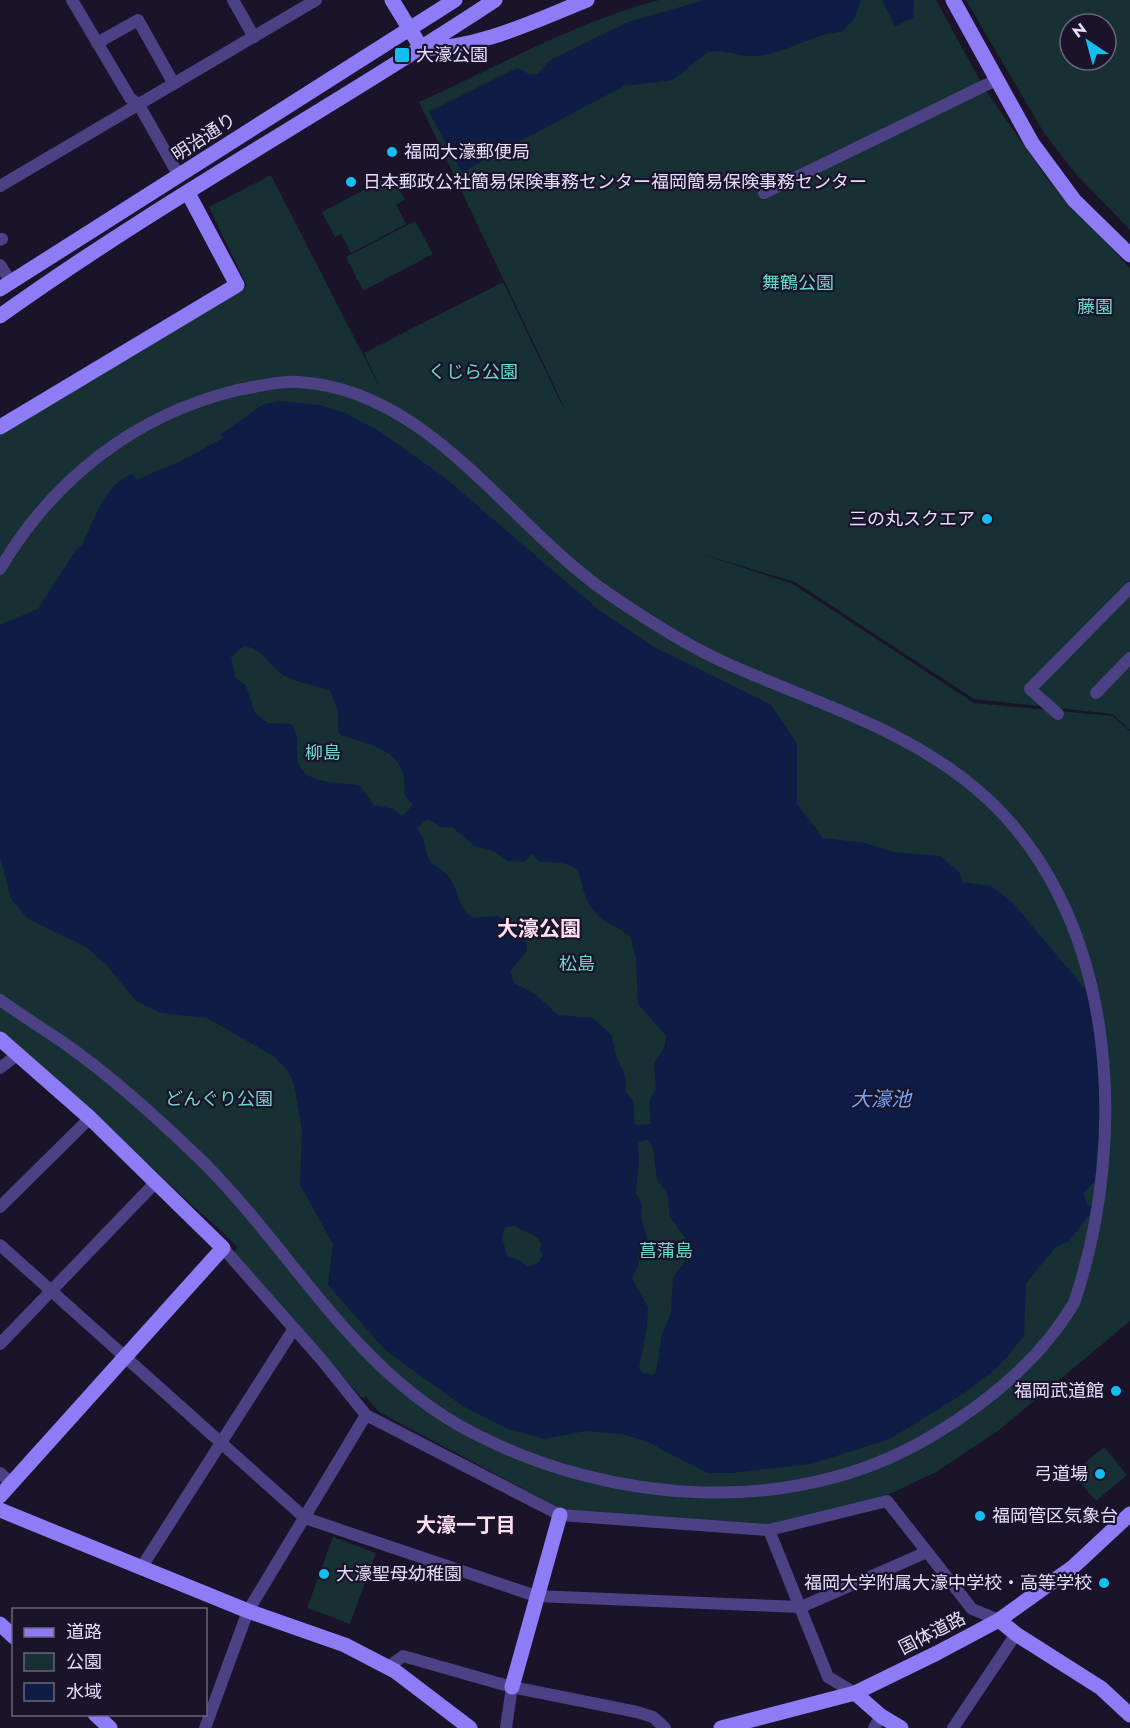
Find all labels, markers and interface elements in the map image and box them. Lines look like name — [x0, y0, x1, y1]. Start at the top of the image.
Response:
north arrow — [1058, 12, 1118, 72]
text: N — [1068, 17, 1091, 43]
place label: 大濠公園 — [416, 42, 488, 68]
marker: 大濠公園 — [393, 46, 411, 64]
street label: 明治通り — [167, 106, 241, 168]
place label: 福岡大濠郵便局 — [404, 139, 530, 165]
marker: 福岡大濠郵便局 — [385, 145, 399, 159]
place label: 日本郵政公社簡易保険事務センター福岡簡易保険事務センター — [363, 169, 867, 195]
marker: 日本郵政公社簡易保険事務センター福岡簡易保険事務センター — [344, 175, 358, 189]
park label: 舞鶴公園 — [762, 270, 834, 296]
park label: 藤園 — [1077, 294, 1113, 320]
park label: くじら公園 — [428, 359, 518, 385]
place label: 三の丸スクエア — [849, 506, 975, 532]
marker: 三の丸スクエア — [980, 512, 994, 526]
park label: 柳島 — [305, 740, 341, 766]
district label: 大濠公園 — [497, 914, 581, 944]
park label: 松島 — [559, 951, 595, 977]
water label: 大濠池 — [851, 1085, 913, 1114]
park label: どんぐり公園 — [165, 1086, 273, 1112]
park label: 菖蒲島 — [639, 1238, 693, 1264]
place label: 福岡武道館 — [1014, 1378, 1104, 1404]
marker: 福岡武道館 — [1109, 1384, 1123, 1398]
place label: 弓道場 — [1034, 1461, 1088, 1487]
marker: 弓道場 — [1093, 1467, 1107, 1481]
place label: 福岡管区気象台 — [992, 1503, 1118, 1529]
marker: 福岡管区気象台 — [973, 1509, 987, 1523]
district label: 大濠一丁目 — [416, 1511, 516, 1540]
place label: 大濠聖母幼稚園 — [336, 1561, 462, 1587]
marker: 大濠聖母幼稚園 — [317, 1567, 331, 1581]
place label: 福岡大学附属大濠中学校・高等学校 — [804, 1570, 1092, 1596]
marker: 福岡大学附属大濠中学校・高等学校 — [1097, 1576, 1111, 1590]
street label: 国体道路 — [894, 1605, 970, 1661]
legend — [12, 1608, 207, 1716]
text: 道路 — [66, 1619, 102, 1645]
text: 公園 — [66, 1649, 102, 1675]
text: 水域 — [66, 1679, 102, 1705]

